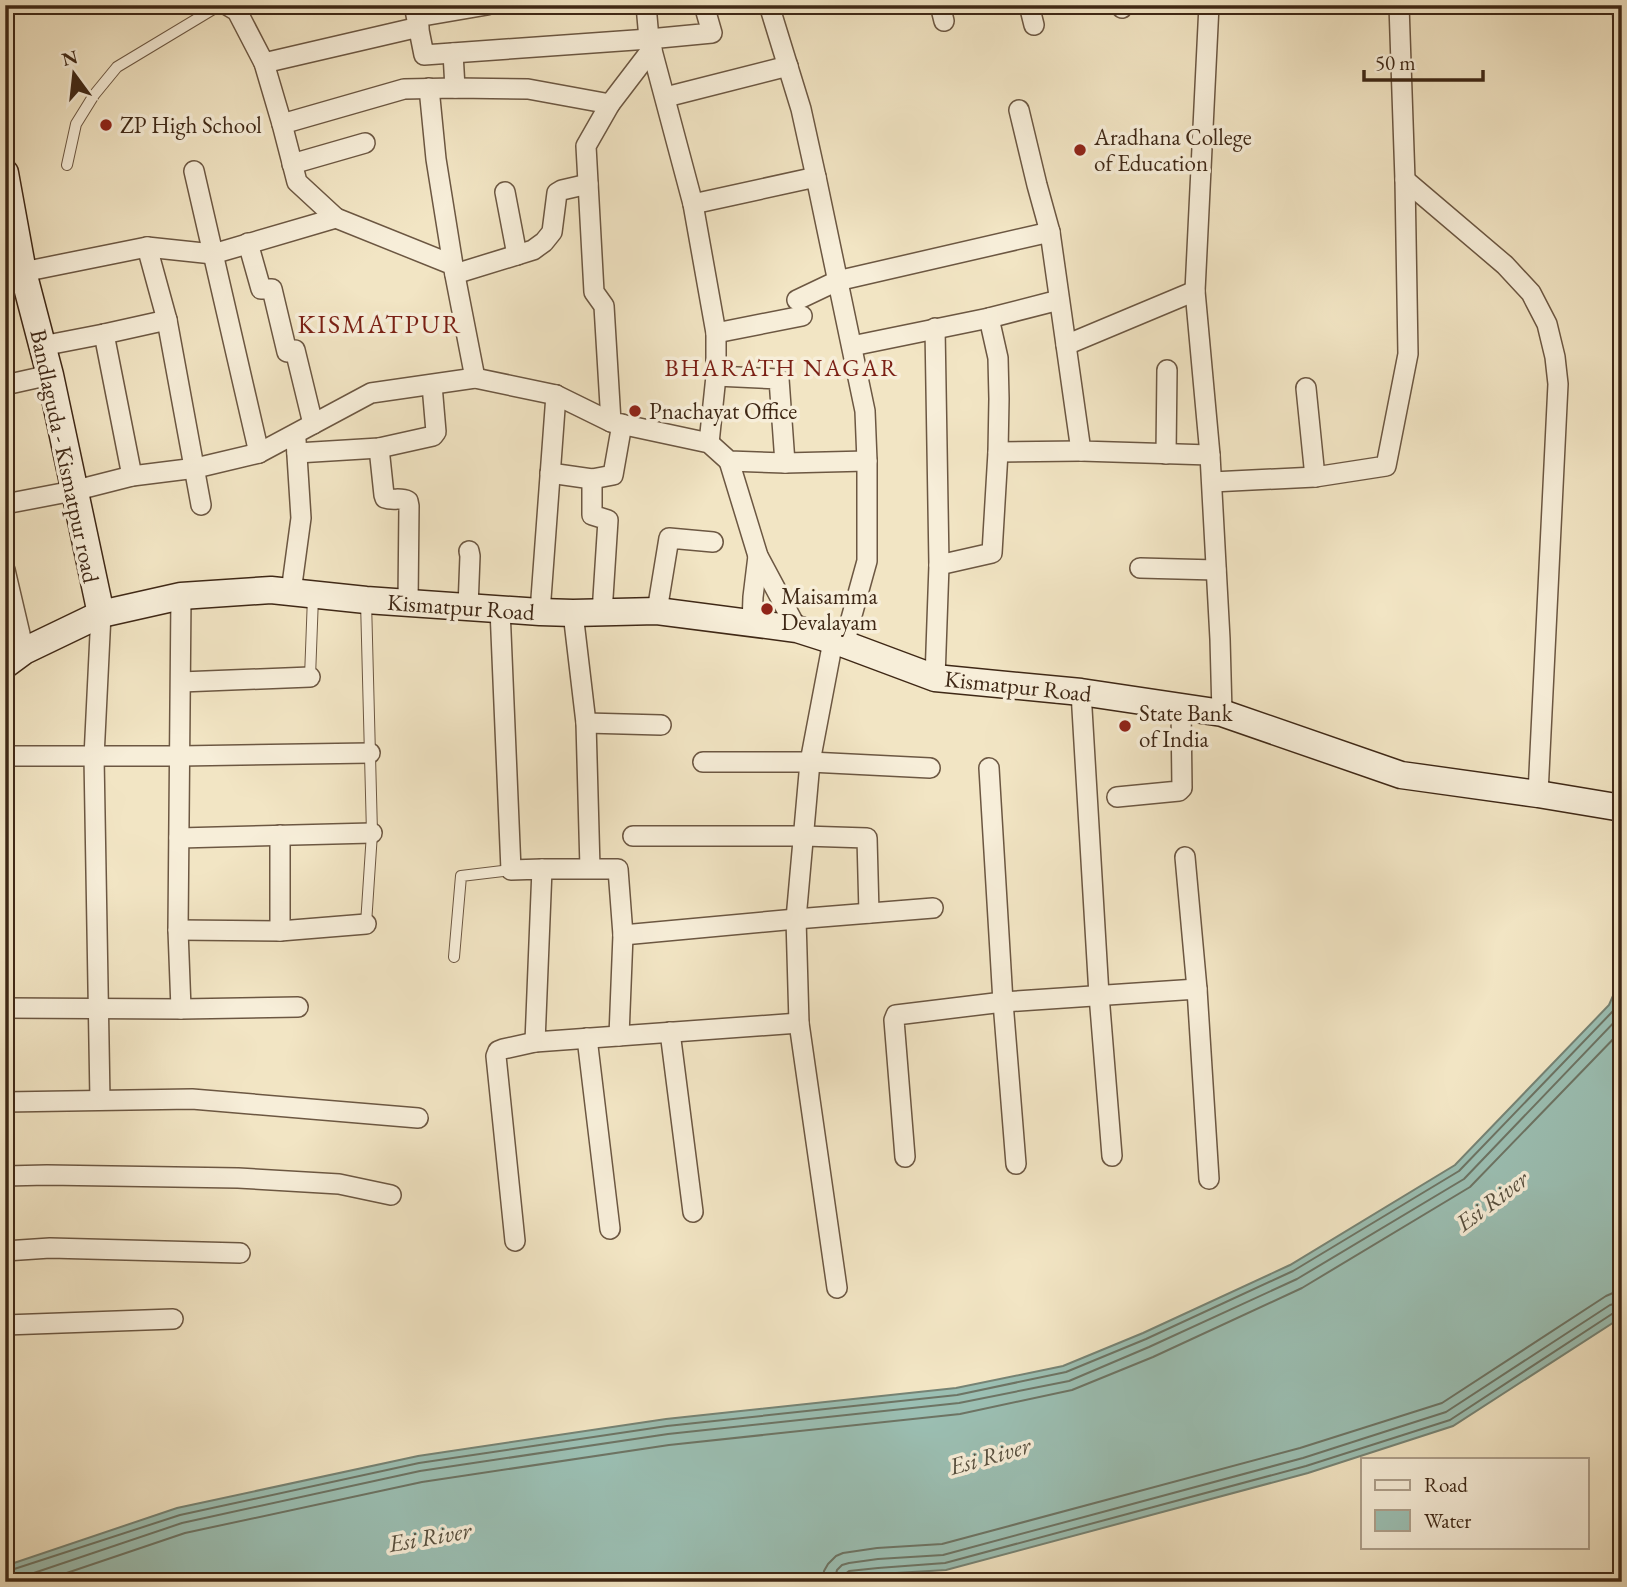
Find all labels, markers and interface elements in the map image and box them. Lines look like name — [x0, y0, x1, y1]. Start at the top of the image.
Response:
north arrow — [38, 38, 108, 108]
scale bar — [1364, 38, 1484, 82]
text: N — [59, 44, 81, 72]
text: 50 m — [1375, 49, 1416, 76]
place label: ZP High School — [120, 110, 262, 140]
marker: ZP High School — [98, 117, 114, 133]
place label: Aradhana College of Education — [1093, 122, 1252, 178]
marker: Aradhana College of Education — [1072, 142, 1088, 158]
district label: KISMATPUR — [297, 307, 463, 341]
street label: Bandlaguda - Kismatpur road — [23, 327, 107, 586]
district label: BHARATH NAGAR — [665, 352, 899, 383]
place label: Pnachayat Office — [649, 396, 797, 426]
marker: Pnachayat Office — [627, 403, 643, 419]
place label: Maisamma Devalayam — [781, 581, 878, 637]
street label: Kismatpur Road — [386, 587, 536, 627]
marker: Maisamma Devalayam — [759, 601, 775, 617]
street label: Kismatpur Road — [943, 663, 1093, 709]
place label: State Bank of India — [1139, 698, 1234, 754]
marker: State Bank of India — [1117, 718, 1133, 734]
water label: Esi River — [1448, 1162, 1536, 1239]
water label: Esi River — [945, 1429, 1036, 1482]
legend — [1361, 1458, 1588, 1548]
text: Road — [1424, 1471, 1468, 1498]
text: Water — [1424, 1507, 1471, 1534]
water label: Esi River — [385, 1514, 475, 1559]

